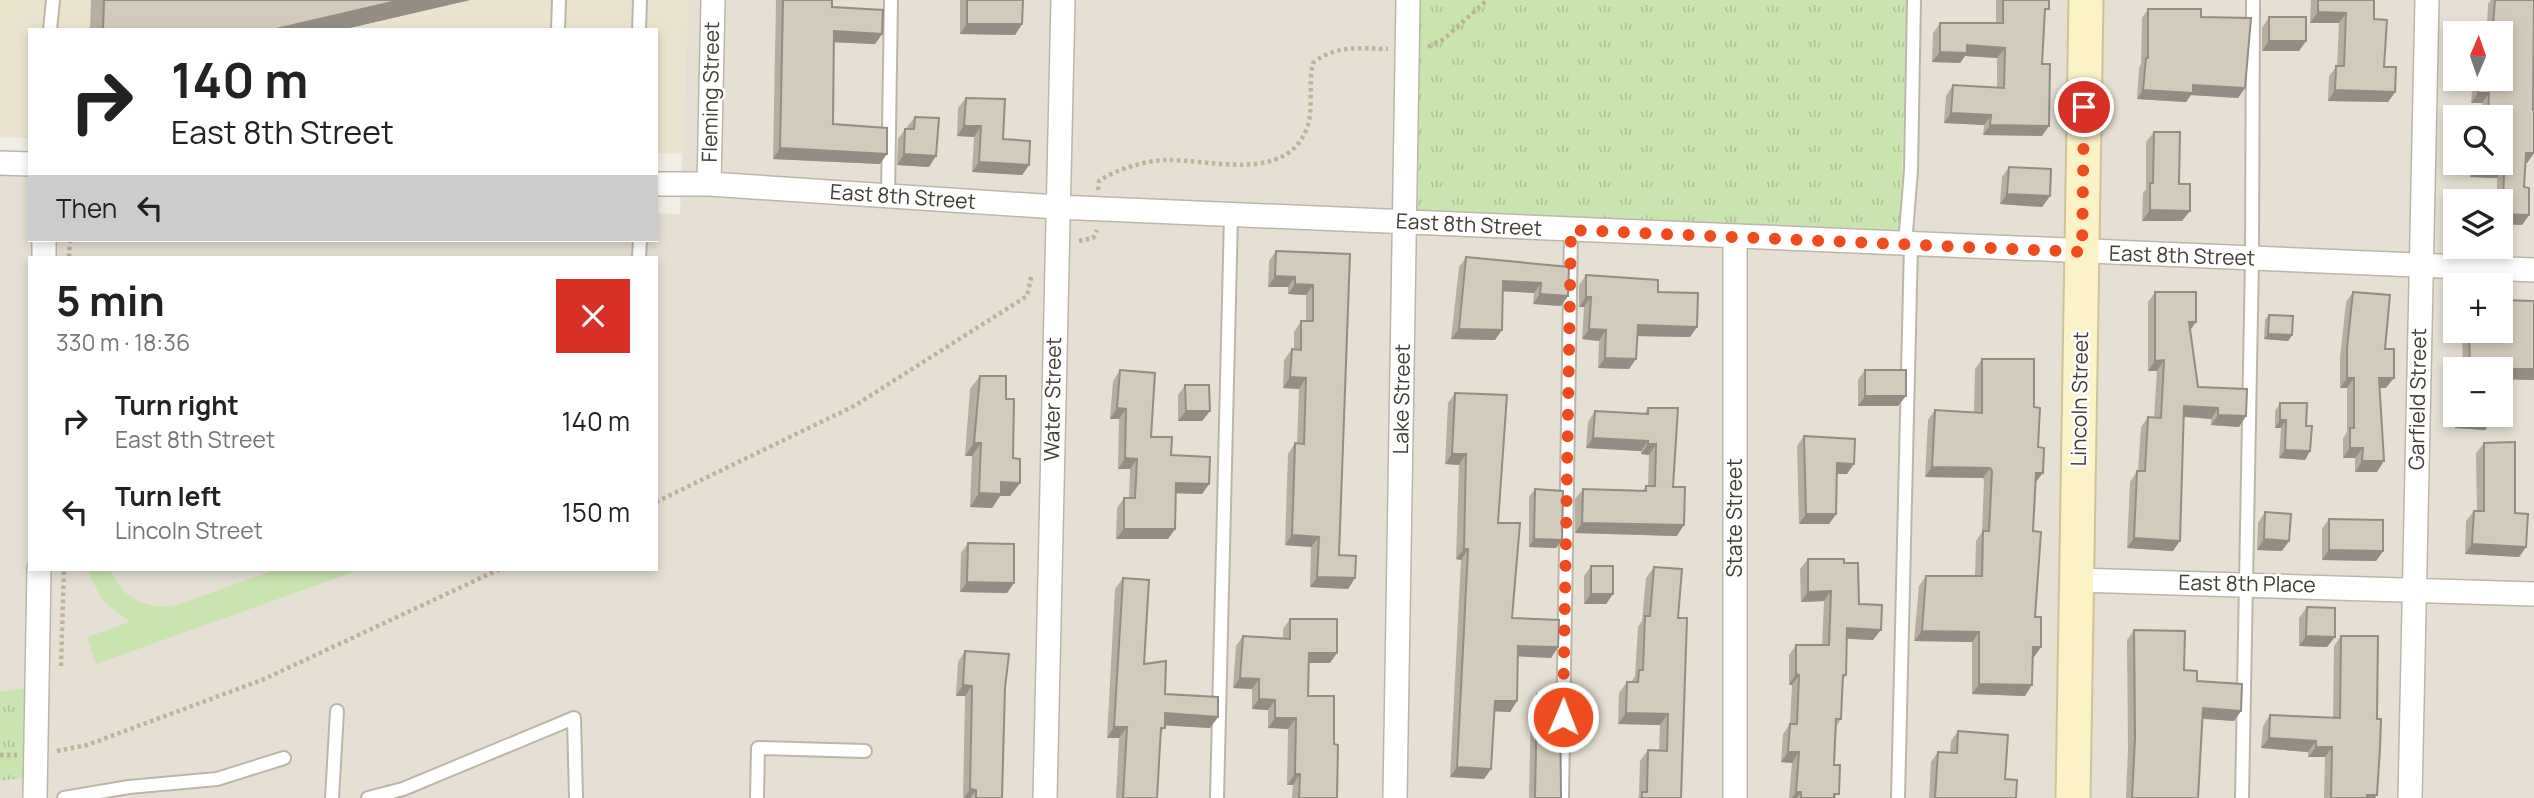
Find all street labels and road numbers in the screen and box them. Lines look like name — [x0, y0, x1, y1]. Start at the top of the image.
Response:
street label: Fleming Street — [695, 21, 725, 163]
street label: East 8th Street — [829, 177, 977, 215]
street label: East 8th Street — [1395, 206, 1543, 242]
street label: East 8th Street — [2108, 238, 2256, 272]
street label: Garfield Street — [2402, 328, 2432, 470]
street label: Lincoln Street — [2064, 331, 2094, 467]
street label: Water Street — [1037, 337, 1067, 461]
street label: Lake Street — [1386, 343, 1416, 455]
street label: State Street — [1720, 458, 1748, 578]
street label: East 8th Place — [2178, 568, 2316, 598]

